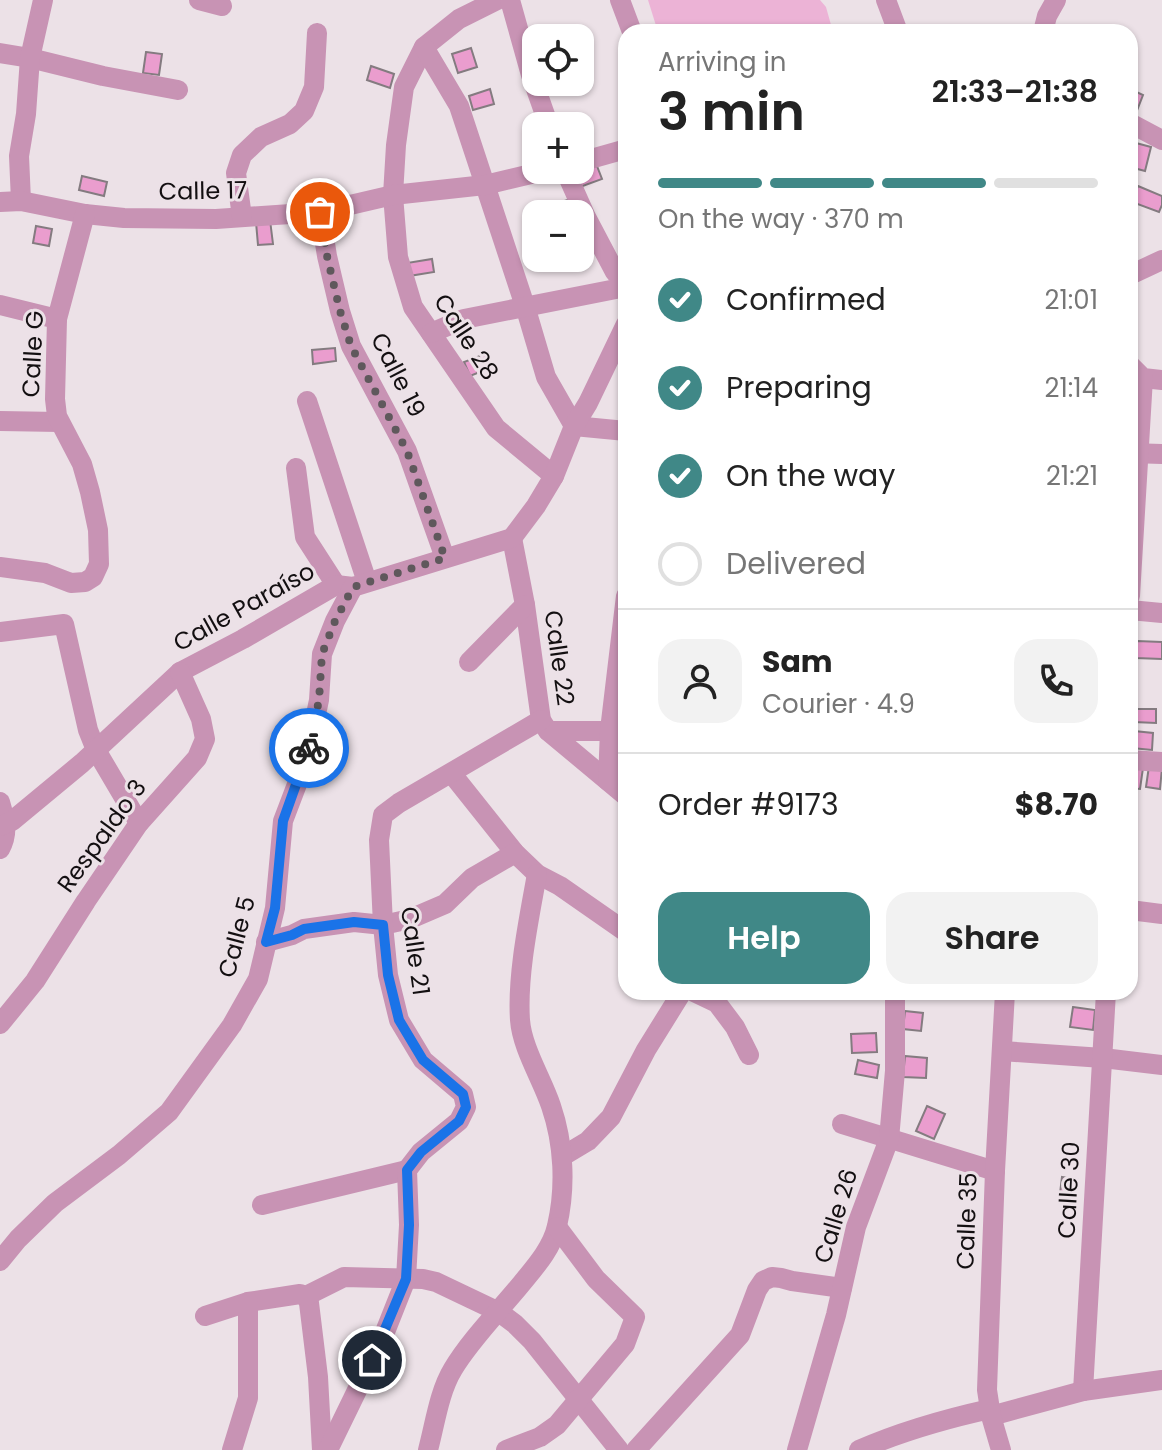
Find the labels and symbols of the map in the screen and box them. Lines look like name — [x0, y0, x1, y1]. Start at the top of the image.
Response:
street label: Calle 17 — [158, 173, 248, 208]
pin — [286, 178, 354, 246]
street label: Calle 28 — [426, 287, 507, 386]
street label: Calle G — [14, 310, 51, 398]
street label: Calle 19 — [363, 327, 434, 423]
street label: Calle Paraíso — [167, 554, 320, 659]
street label: Calle 22 — [537, 608, 582, 707]
courier — [269, 708, 349, 788]
street label: Respaldo 3 — [49, 772, 154, 899]
street label: Calle 5 — [210, 893, 263, 981]
street label: Calle 21 — [393, 904, 438, 997]
street label: Calle 30 — [1049, 1141, 1088, 1239]
street label: Calle 26 — [806, 1165, 865, 1267]
street label: Calle 35 — [948, 1172, 985, 1270]
pin — [338, 1326, 406, 1394]

